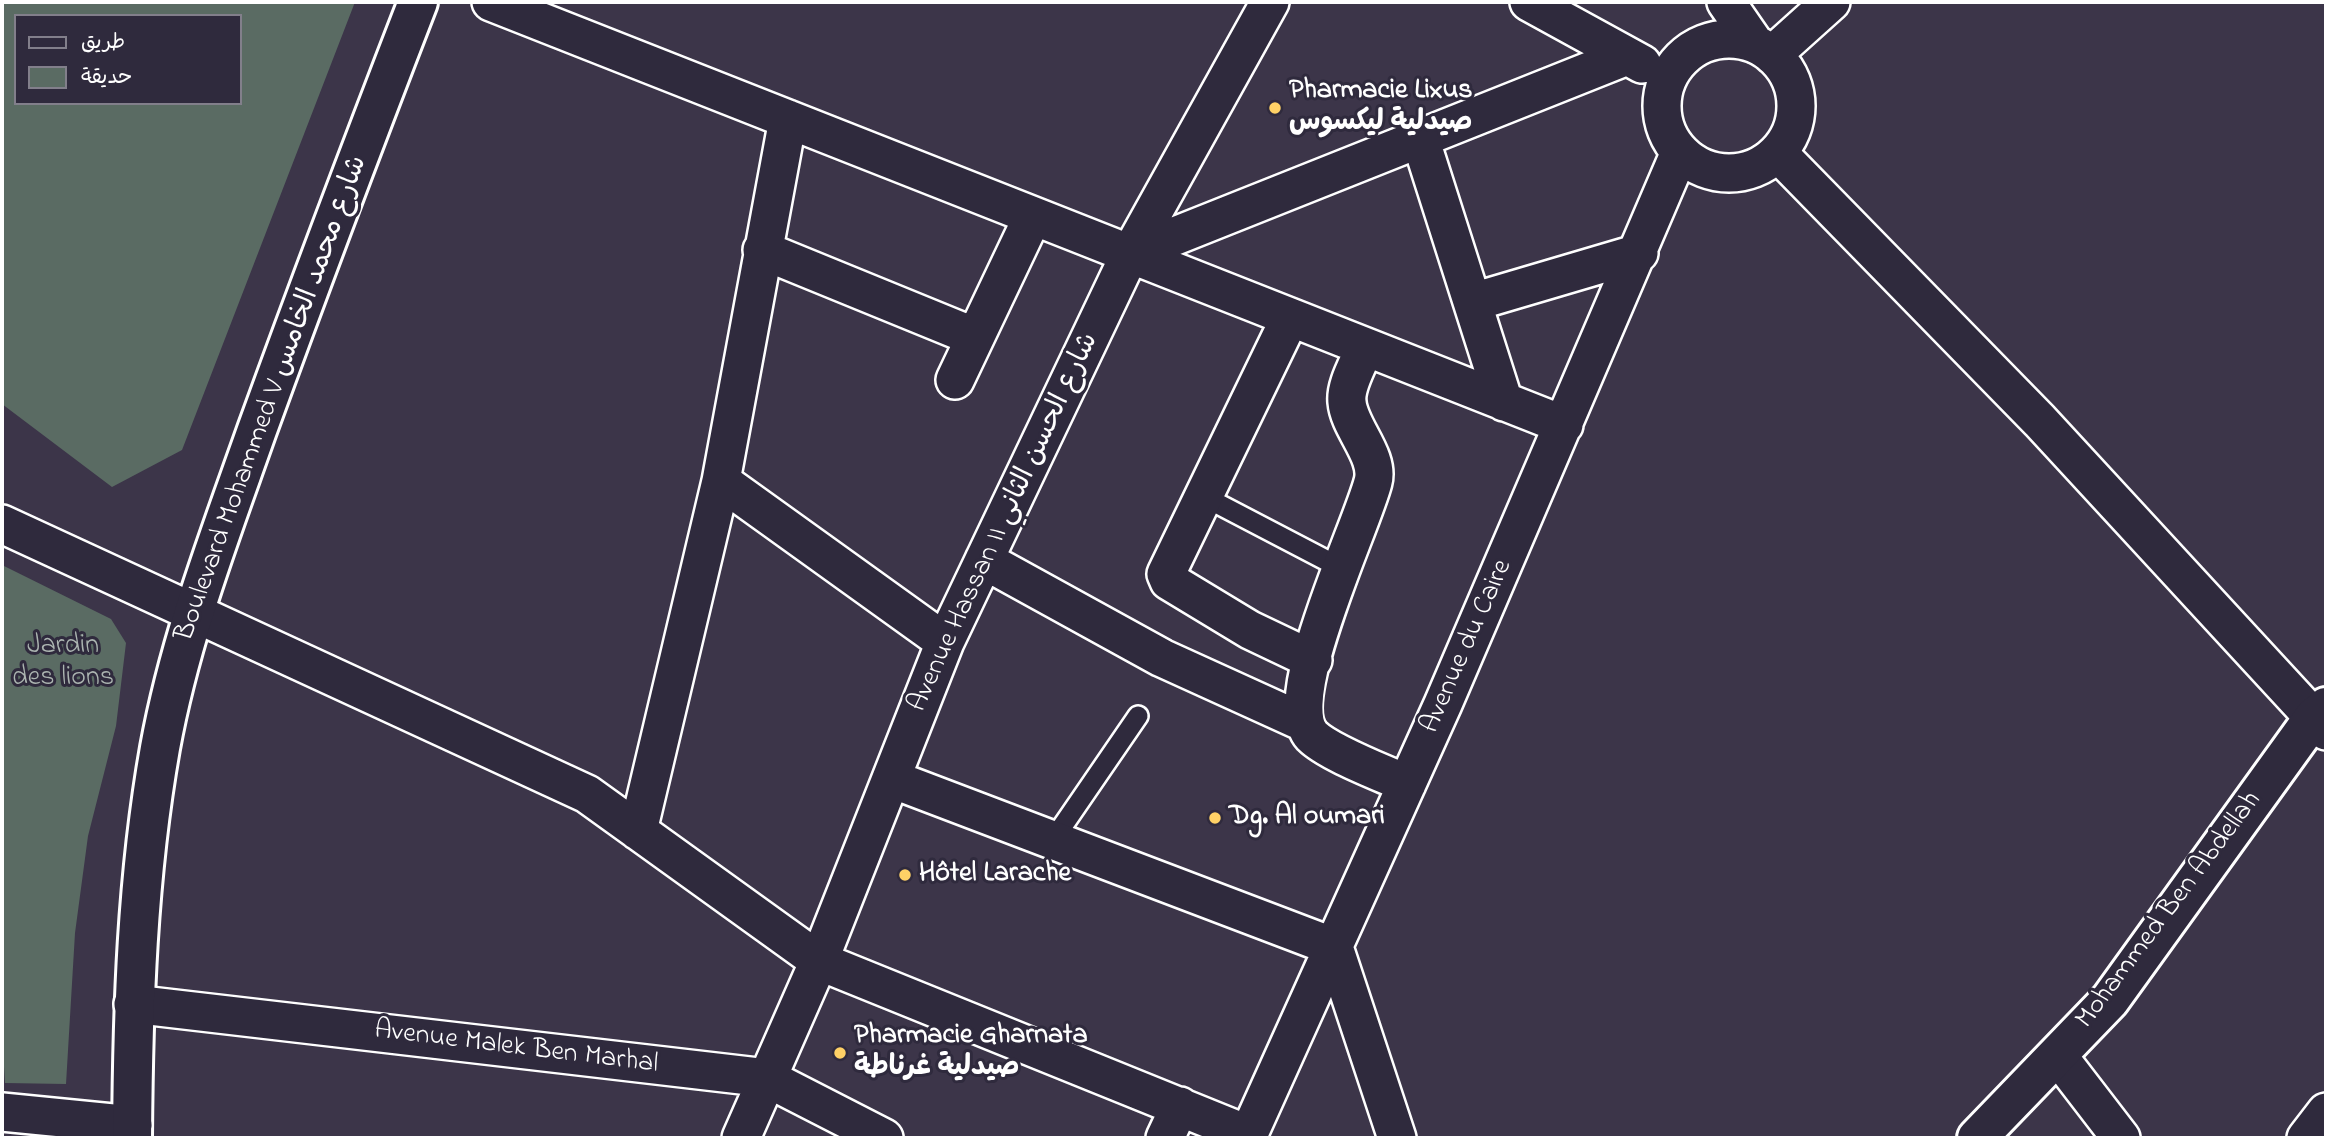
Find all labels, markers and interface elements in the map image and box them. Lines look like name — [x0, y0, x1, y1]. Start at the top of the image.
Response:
legend — [14, 14, 242, 105]
text: طريق — [81, 28, 125, 58]
text: حديقة — [81, 63, 132, 93]
place label: Pharmacie Lixus صيدلية ليكسوس — [1289, 75, 1473, 141]
marker: Pharmacie Lixus صيدلية ليكسوس — [1267, 100, 1283, 116]
street label: Boulevard Mohammed V شارع محمد الخامس — [169, 152, 377, 646]
street label: Avenue Hassan II شارع الحسن الثاني — [902, 328, 1108, 718]
street label: Avenue du Caire — [1415, 555, 1521, 739]
park label: Jardin des lions — [12, 630, 114, 696]
street label: Mohammed Ben Abdellah — [2070, 786, 2270, 1036]
place label: Dg. Al oumari — [1229, 801, 1385, 835]
marker: Dg. Al oumari — [1207, 810, 1223, 826]
place label: Hôtel Larache — [919, 858, 1071, 892]
marker: Hôtel Larache — [897, 867, 913, 883]
street label: Avenue Malek Ben Marhal — [372, 1015, 660, 1083]
place label: Pharmacie Gharnata صيدلية غرناطة — [854, 1020, 1088, 1086]
marker: Pharmacie Gharnata صيدلية غرناطة — [832, 1045, 848, 1061]

